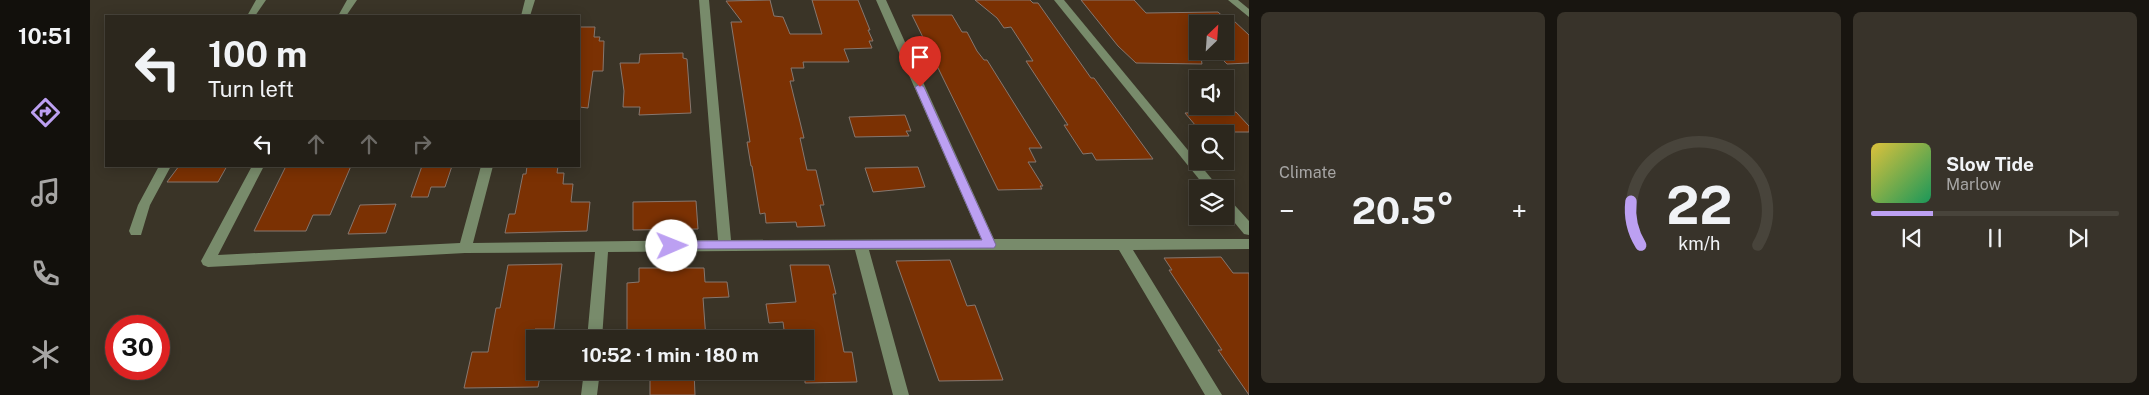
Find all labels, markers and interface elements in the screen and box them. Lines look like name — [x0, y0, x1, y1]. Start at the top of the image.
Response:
north arrow — [1189, 15, 1234, 60]
map controls — [1189, 15, 1234, 225]
text: 10:51 — [18, 23, 72, 49]
text: 100 m — [208, 34, 307, 75]
icon: left — [125, 35, 190, 100]
pin — [899, 36, 941, 87]
icon: arrive — [906, 43, 934, 71]
button: sound — [1189, 70, 1234, 115]
text: Turn left — [208, 76, 294, 102]
icon: directions — [28, 95, 63, 130]
button: search — [1189, 125, 1234, 170]
icon: left — [249, 130, 277, 158]
icon: ahead — [302, 130, 330, 158]
icon: ahead — [355, 130, 383, 158]
icon: right — [408, 130, 436, 158]
text: Slow Tide — [1946, 153, 2034, 175]
text: Climate — [1279, 163, 1336, 182]
icon: music — [28, 175, 63, 210]
text: 22 — [1666, 175, 1732, 236]
text: Marlow — [1946, 175, 2001, 194]
button: layers — [1189, 180, 1234, 225]
text: 20.5° — [1352, 188, 1454, 233]
text: − — [1279, 194, 1295, 227]
text: + — [1511, 194, 1527, 227]
position arrow — [645, 219, 697, 271]
icon: previous — [1898, 224, 1926, 252]
icon: pause — [1981, 224, 2009, 252]
icon: next — [2064, 224, 2092, 252]
text: km/h — [1678, 233, 1720, 254]
icon: phone — [28, 256, 63, 291]
speed limit sign: 30 — [105, 315, 170, 380]
icon: climate — [28, 337, 63, 372]
text: 10:52 · 1 min · 180 m — [581, 344, 759, 366]

